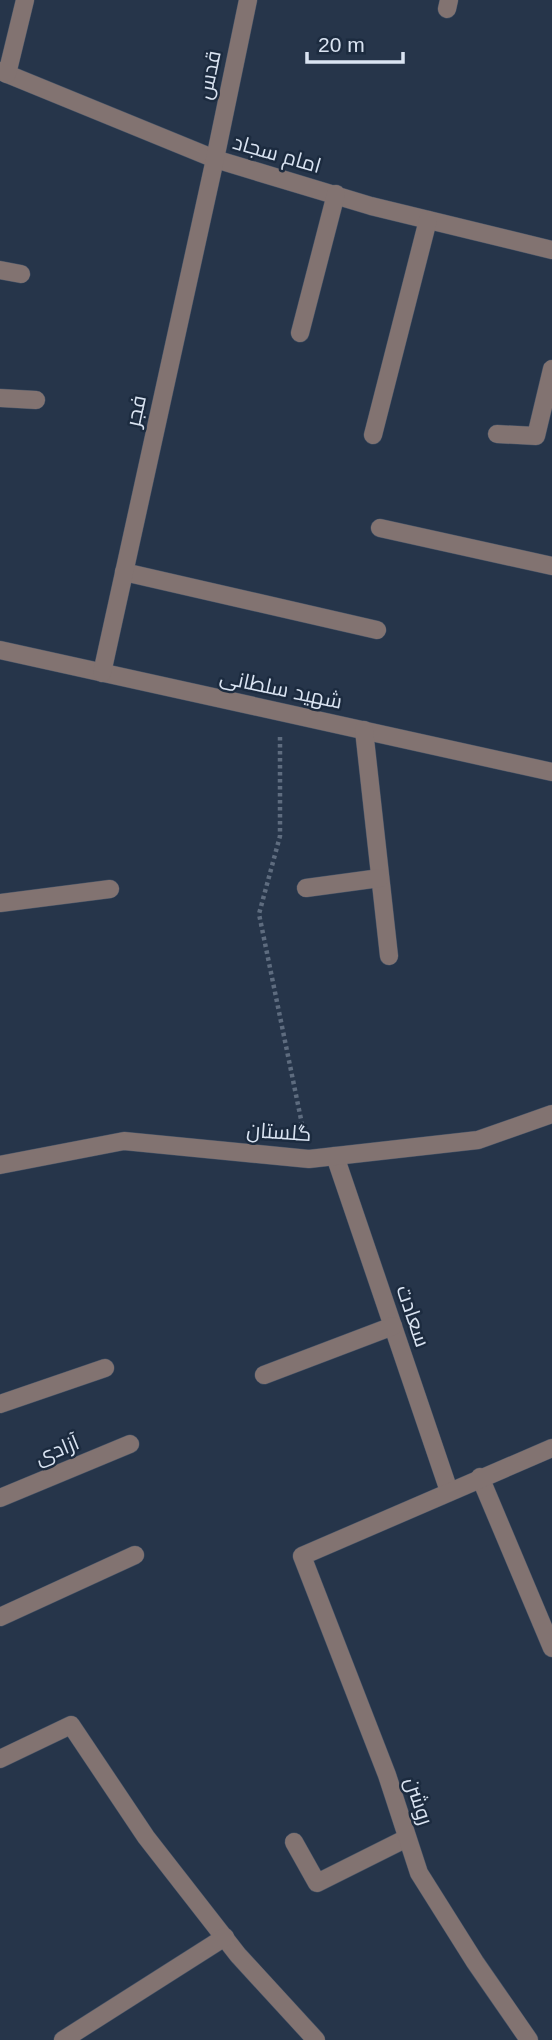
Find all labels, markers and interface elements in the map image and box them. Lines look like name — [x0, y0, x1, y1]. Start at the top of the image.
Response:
scale bar — [307, 21, 403, 65]
text: 20 m — [318, 33, 365, 56]
street label: قدس — [192, 48, 227, 102]
street label: امام سجاد — [230, 130, 324, 180]
street label: فجر — [121, 393, 151, 430]
street label: شهید سلطانی — [217, 664, 344, 715]
street label: گلستان — [246, 1118, 312, 1147]
street label: سعادت — [392, 1282, 435, 1350]
street label: آزادی — [31, 1430, 83, 1471]
street label: روشن — [399, 1774, 438, 1828]

